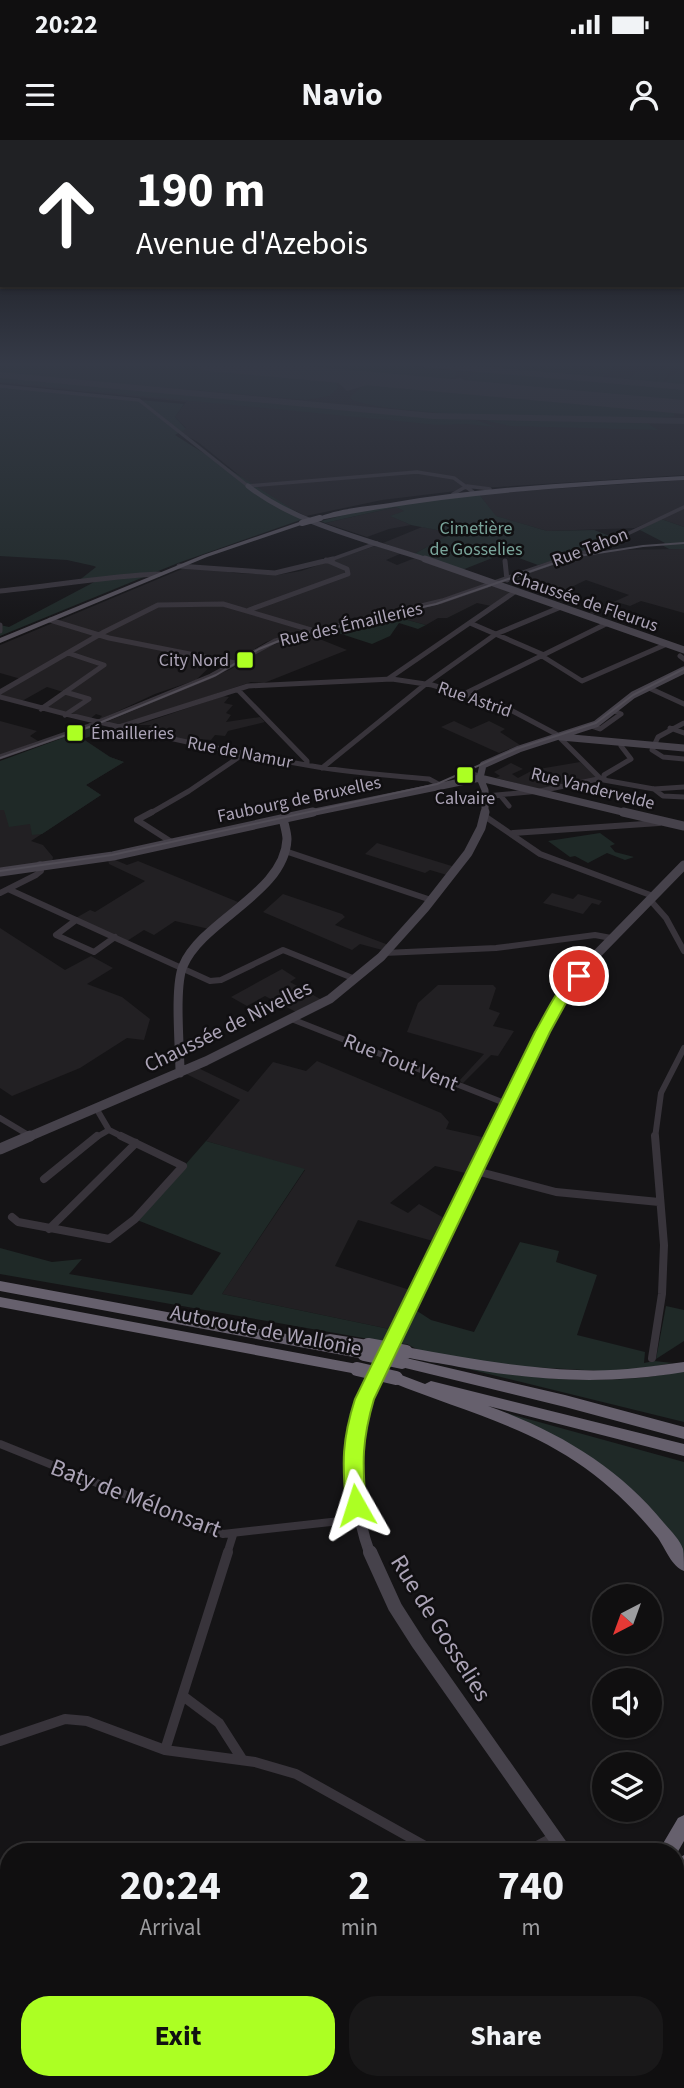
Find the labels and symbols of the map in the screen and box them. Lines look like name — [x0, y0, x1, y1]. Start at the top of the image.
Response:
park label: Cimetière de Gosselies — [430, 516, 522, 562]
street label: Rue Tahon — [549, 522, 632, 573]
street label: Chaussée de Fleurus — [508, 565, 662, 638]
street label: Rue des Émailleries — [277, 596, 425, 653]
place label: City Nord — [159, 648, 229, 673]
marker: City Nord — [235, 650, 255, 670]
street label: Rue Astrid — [435, 675, 515, 724]
place label: Émailleries — [91, 721, 174, 746]
marker: Émailleries — [65, 723, 85, 743]
street label: Rue de Namur — [185, 730, 295, 775]
street label: Rue Vandervelde — [528, 761, 657, 816]
marker: Calvaire — [455, 765, 475, 785]
street label: Faubourg de Bruxelles — [215, 770, 383, 829]
place label: Calvaire — [435, 786, 495, 811]
pin — [549, 946, 609, 1006]
street label: Chaussée de Nivelles — [139, 972, 317, 1080]
street label: Rue Tout Vent — [339, 1025, 463, 1099]
street label: Autoroute de Wallonie — [168, 1297, 364, 1363]
street label: Baty de Mélonsart — [45, 1450, 226, 1547]
position arrow — [319, 1468, 393, 1542]
street label: Rue de Gosselies — [381, 1548, 500, 1708]
north arrow — [592, 1584, 662, 1654]

